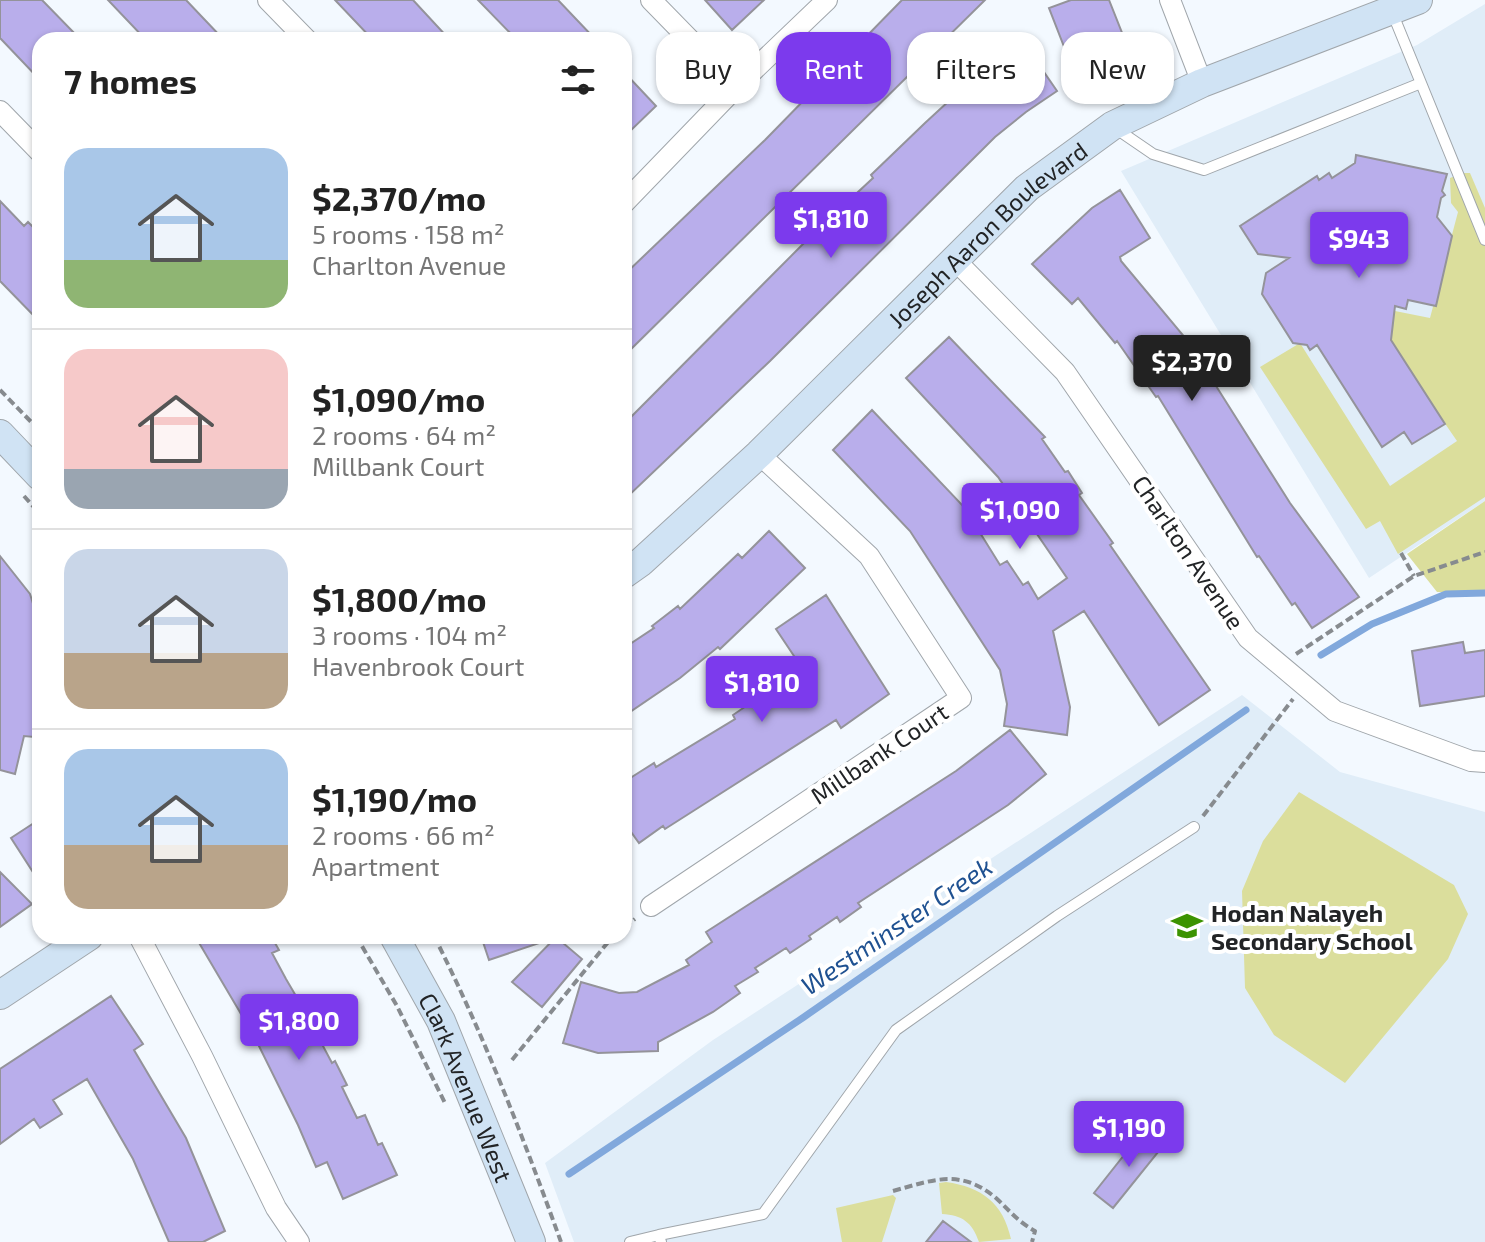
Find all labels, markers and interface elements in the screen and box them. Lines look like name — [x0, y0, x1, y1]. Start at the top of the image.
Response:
chip: Buy — [656, 32, 760, 104]
chip: Rent — [776, 32, 891, 104]
chip: Filters — [907, 32, 1045, 104]
chip: New — [1061, 32, 1174, 104]
icon: filters — [556, 58, 600, 102]
text: 7 homes — [64, 60, 197, 101]
street label: Joseph Aaron Boulevard — [881, 135, 1092, 333]
text: $2,370/mo — [312, 177, 486, 218]
icon: home — [128, 180, 224, 276]
pin: $1,810 — [766, 192, 896, 260]
text: $1,810 — [793, 202, 869, 233]
pin: $943 — [1312, 212, 1406, 280]
text: 5 rooms · 158 m² — [312, 218, 504, 249]
text: $943 — [1328, 222, 1390, 253]
text: Charlton Avenue — [312, 249, 506, 280]
pin: $2,370 — [1127, 335, 1257, 403]
text: $2,370 — [1151, 345, 1233, 376]
text: $1,090/mo — [312, 378, 485, 419]
icon: home — [128, 381, 224, 477]
text: 2 rooms · 64 m² — [312, 419, 496, 450]
text: Millbank Court — [312, 450, 484, 481]
street label: Charlton Avenue — [1127, 470, 1251, 634]
pin: $1,090 — [955, 483, 1085, 551]
text: $1,090 — [980, 493, 1060, 524]
text: $1,800/mo — [312, 578, 486, 619]
icon: home — [128, 581, 224, 677]
text: 3 rooms · 104 m² — [312, 619, 507, 650]
text: Havenbrook Court — [312, 650, 524, 681]
pin: $1,810 — [697, 656, 827, 724]
text: $1,810 — [724, 666, 800, 697]
street label: Millbank Court — [805, 696, 953, 810]
text: $1,190/mo — [312, 778, 477, 819]
icon: home — [128, 781, 224, 877]
text: 2 rooms · 66 m² — [312, 819, 495, 850]
text: Apartment — [312, 850, 440, 881]
water label: Westminster Creek — [794, 850, 998, 1000]
place label: Hodan Nalayeh Secondary School — [1211, 898, 1413, 955]
school or university icon: Hodan Nalayeh Secondary School — [1170, 909, 1204, 943]
street label: Clark Avenue West — [414, 987, 519, 1186]
pin: $1,800 — [234, 994, 364, 1062]
text: $1,800 — [258, 1004, 340, 1035]
pin: $1,190 — [1064, 1101, 1194, 1169]
text: $1,190 — [1092, 1111, 1166, 1142]

